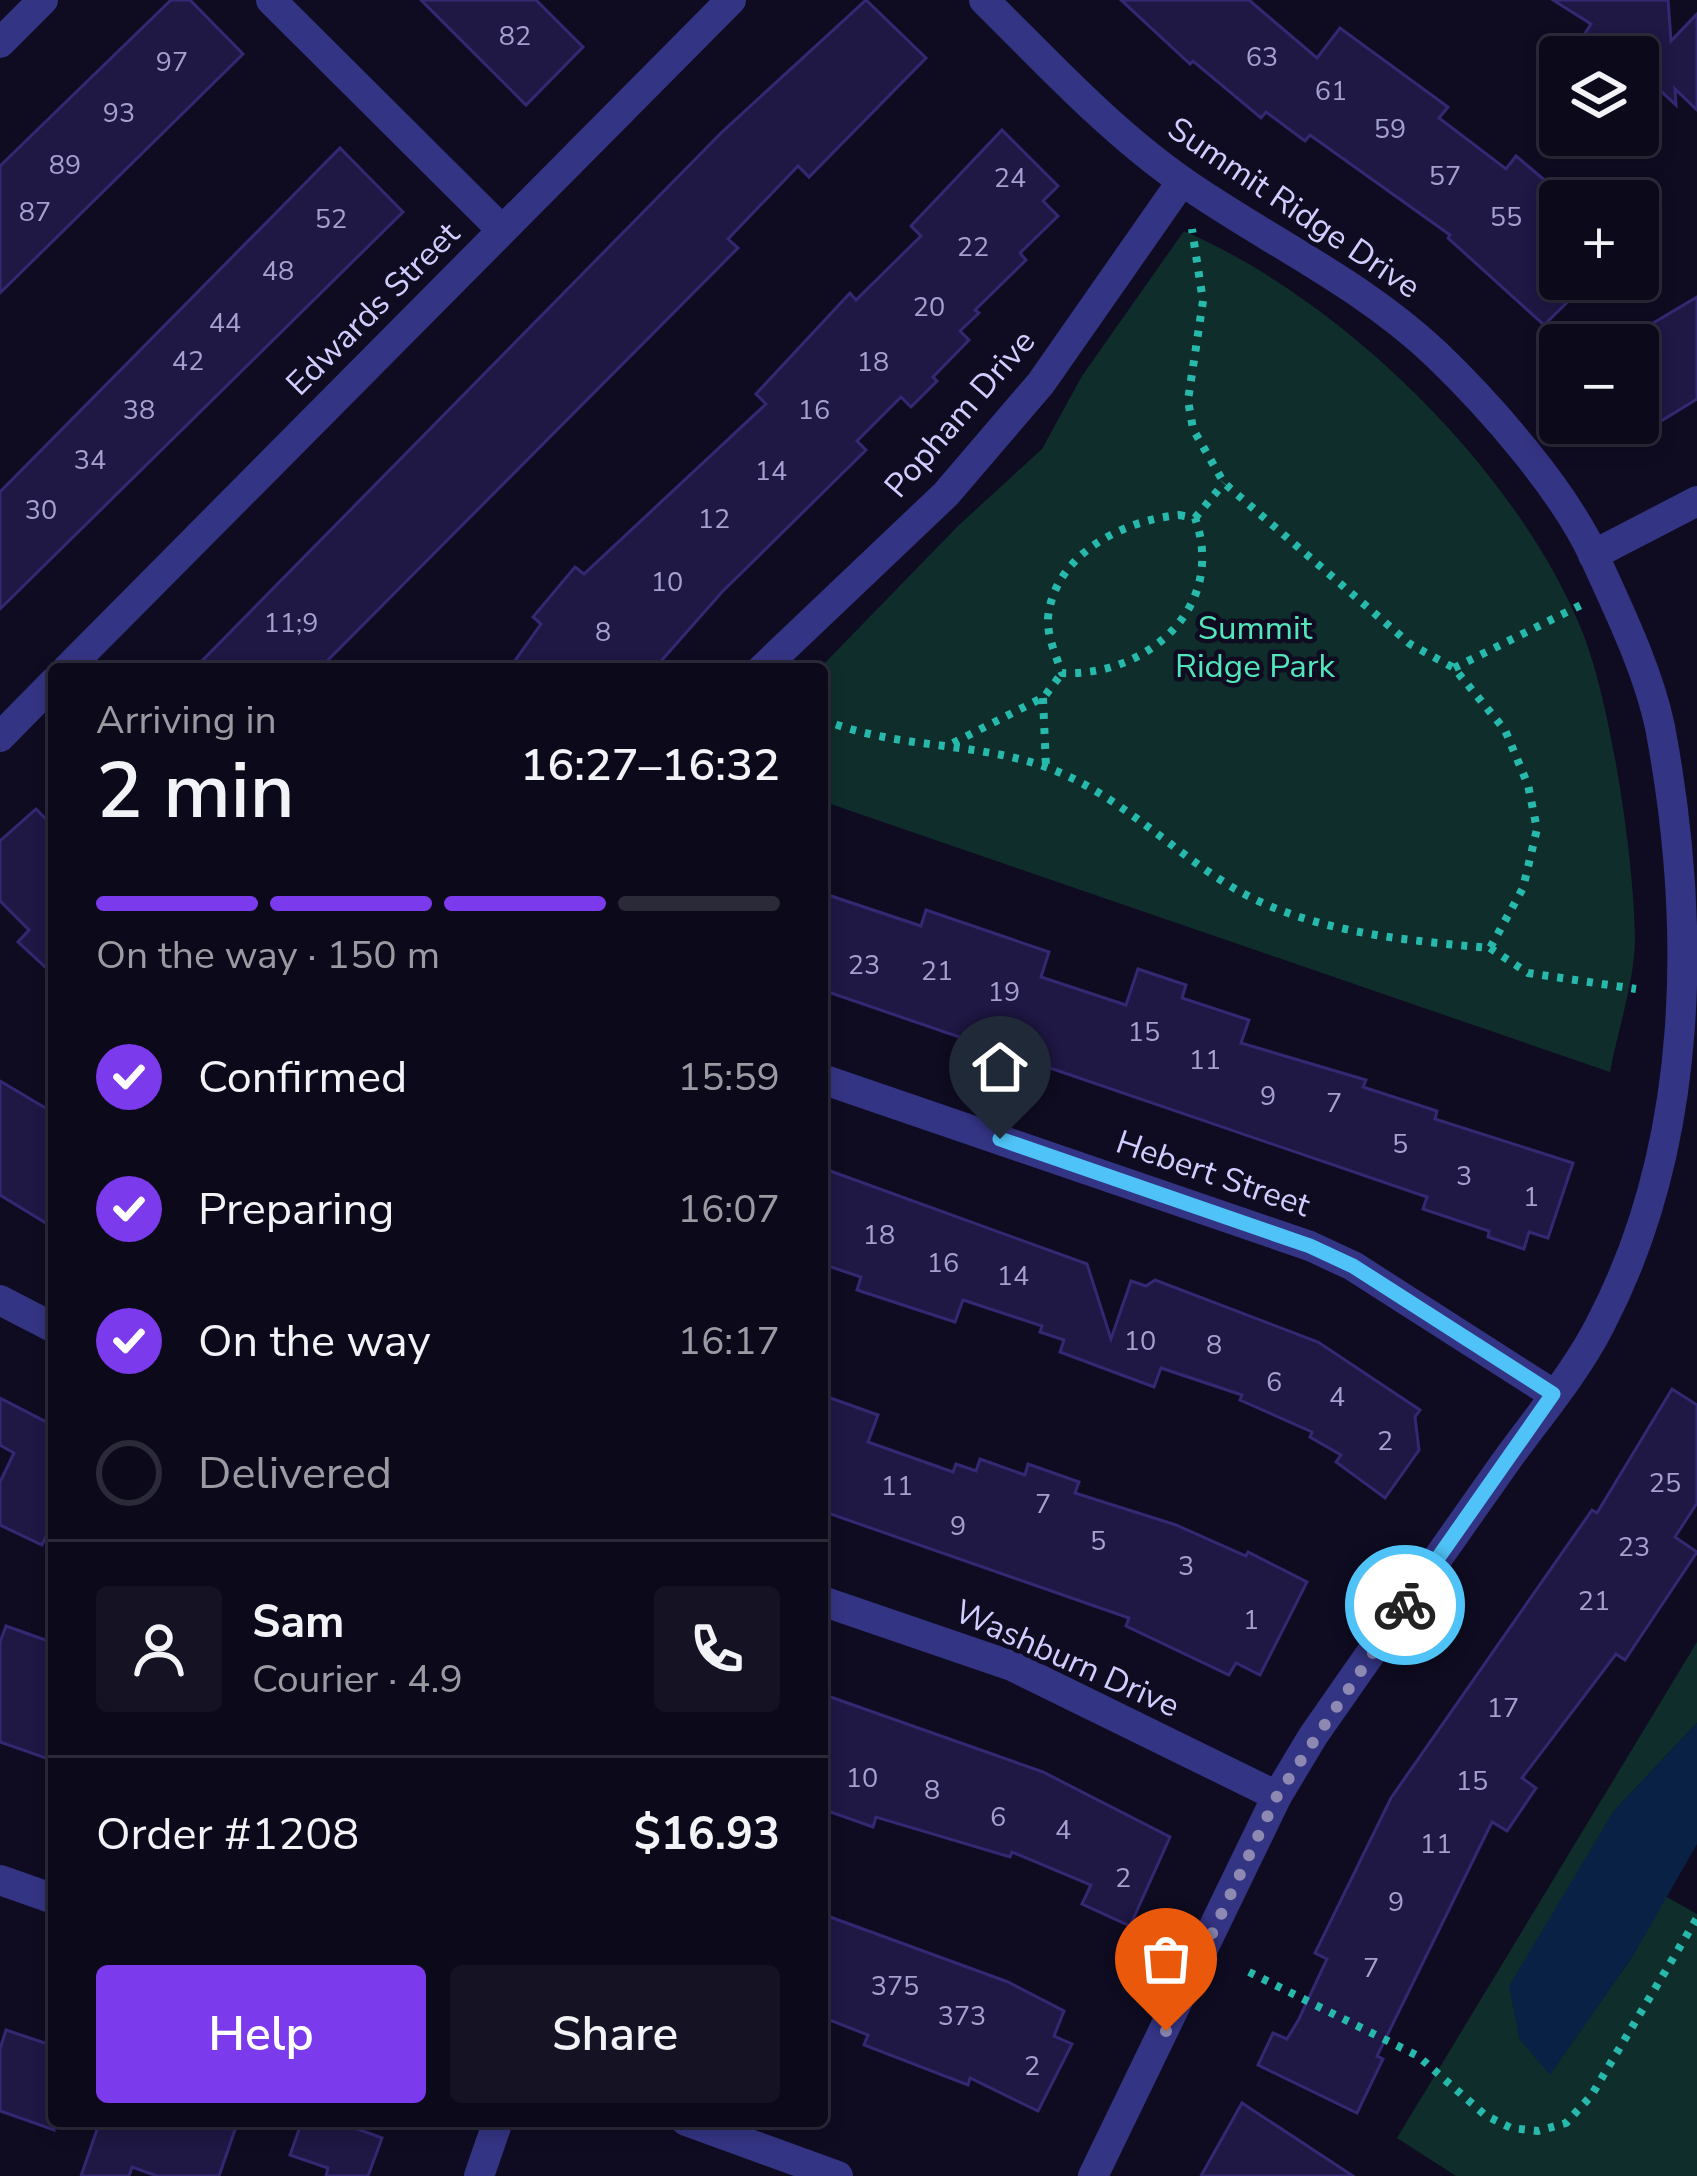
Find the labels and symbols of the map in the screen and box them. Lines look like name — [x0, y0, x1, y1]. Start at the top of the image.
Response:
house number: 82 — [499, 18, 531, 55]
house number: 63 — [1246, 39, 1278, 76]
house number: 97 — [156, 44, 188, 81]
house number: 61 — [1315, 73, 1347, 110]
house number: 93 — [103, 95, 135, 132]
street label: Summit Ridge Drive — [1159, 107, 1429, 309]
house number: 59 — [1374, 111, 1406, 148]
house number: 89 — [49, 147, 81, 184]
house number: 57 — [1429, 158, 1461, 195]
house number: 24 — [994, 160, 1026, 197]
house number: 87 — [19, 194, 51, 231]
house number: 55 — [1490, 199, 1522, 236]
house number: 52 — [315, 201, 347, 238]
street label: Edwards Street — [276, 212, 470, 406]
house number: 22 — [957, 229, 989, 266]
house number: 48 — [262, 253, 294, 290]
house number: 20 — [913, 289, 945, 326]
house number: 44 — [209, 305, 241, 342]
street label: Popham Drive — [874, 320, 1046, 508]
house number: 42 — [172, 343, 204, 380]
house number: 18 — [857, 344, 889, 381]
house number: 38 — [123, 392, 155, 429]
house number: 16 — [798, 392, 830, 429]
house number: 34 — [74, 442, 106, 479]
house number: 14 — [755, 453, 787, 490]
house number: 30 — [25, 492, 57, 529]
house number: 12 — [698, 501, 730, 538]
house number: 10 — [651, 564, 683, 601]
house number: 11;9 — [264, 605, 318, 642]
park label: Summit Ridge Park — [1175, 606, 1336, 689]
house number: 8 — [595, 614, 611, 651]
house number: 23 — [848, 947, 880, 984]
house number: 21 — [921, 953, 953, 990]
house number: 19 — [988, 974, 1020, 1011]
house number: 15 — [1128, 1014, 1160, 1051]
pin — [949, 1016, 1051, 1139]
house number: 11 — [1189, 1042, 1221, 1079]
house number: 9 — [1260, 1078, 1276, 1115]
house number: 7 — [1326, 1085, 1342, 1122]
street label: Hebert Street — [1110, 1120, 1316, 1228]
house number: 5 — [1392, 1126, 1408, 1163]
house number: 3 — [1456, 1158, 1472, 1195]
house number: 1 — [1523, 1179, 1539, 1216]
house number: 18 — [863, 1217, 895, 1254]
house number: 16 — [927, 1245, 959, 1282]
house number: 14 — [997, 1258, 1029, 1295]
house number: 10 — [1124, 1323, 1156, 1360]
house number: 8 — [1206, 1327, 1222, 1364]
house number: 6 — [1266, 1364, 1282, 1401]
house number: 4 — [1329, 1379, 1345, 1416]
house number: 2 — [1377, 1423, 1393, 1460]
house number: 25 — [1649, 1465, 1681, 1502]
house number: 11 — [881, 1468, 913, 1505]
house number: 7 — [1035, 1486, 1051, 1523]
house number: 9 — [950, 1508, 966, 1545]
house number: 5 — [1090, 1523, 1106, 1560]
house number: 23 — [1618, 1529, 1650, 1566]
courier — [1345, 1545, 1465, 1665]
house number: 3 — [1178, 1548, 1194, 1585]
house number: 21 — [1578, 1583, 1610, 1620]
street label: Washburn Drive — [947, 1589, 1187, 1729]
house number: 1 — [1243, 1602, 1259, 1639]
house number: 17 — [1487, 1690, 1519, 1727]
house number: 10 — [846, 1760, 878, 1797]
house number: 15 — [1456, 1763, 1488, 1800]
house number: 8 — [924, 1772, 940, 1809]
house number: 6 — [990, 1799, 1006, 1836]
house number: 4 — [1055, 1812, 1071, 1849]
house number: 11 — [1420, 1826, 1452, 1863]
house number: 2 — [1115, 1860, 1131, 1897]
house number: 9 — [1388, 1884, 1404, 1921]
pin — [1115, 1908, 1217, 2031]
house number: 7 — [1363, 1950, 1379, 1987]
house number: 375 — [871, 1968, 919, 2005]
house number: 373 — [938, 1998, 986, 2035]
house number: 2 — [1024, 2048, 1040, 2085]

